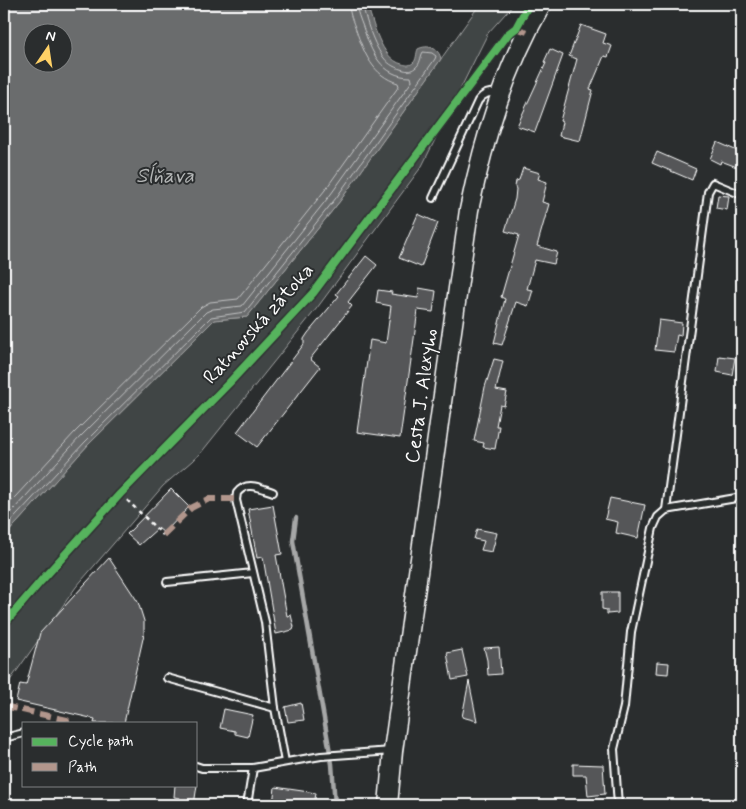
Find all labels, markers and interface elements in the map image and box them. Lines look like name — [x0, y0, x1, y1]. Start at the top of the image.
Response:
north arrow — [22, 22, 72, 72]
text: N — [44, 26, 57, 46]
water label: Sĺňava — [136, 162, 194, 190]
street label: Ratnovská zátoka — [197, 258, 321, 390]
street label: Cesta J. Alexyho — [399, 327, 445, 465]
legend — [22, 722, 198, 786]
text: Cycle path — [68, 732, 133, 752]
text: Path — [68, 758, 97, 778]

